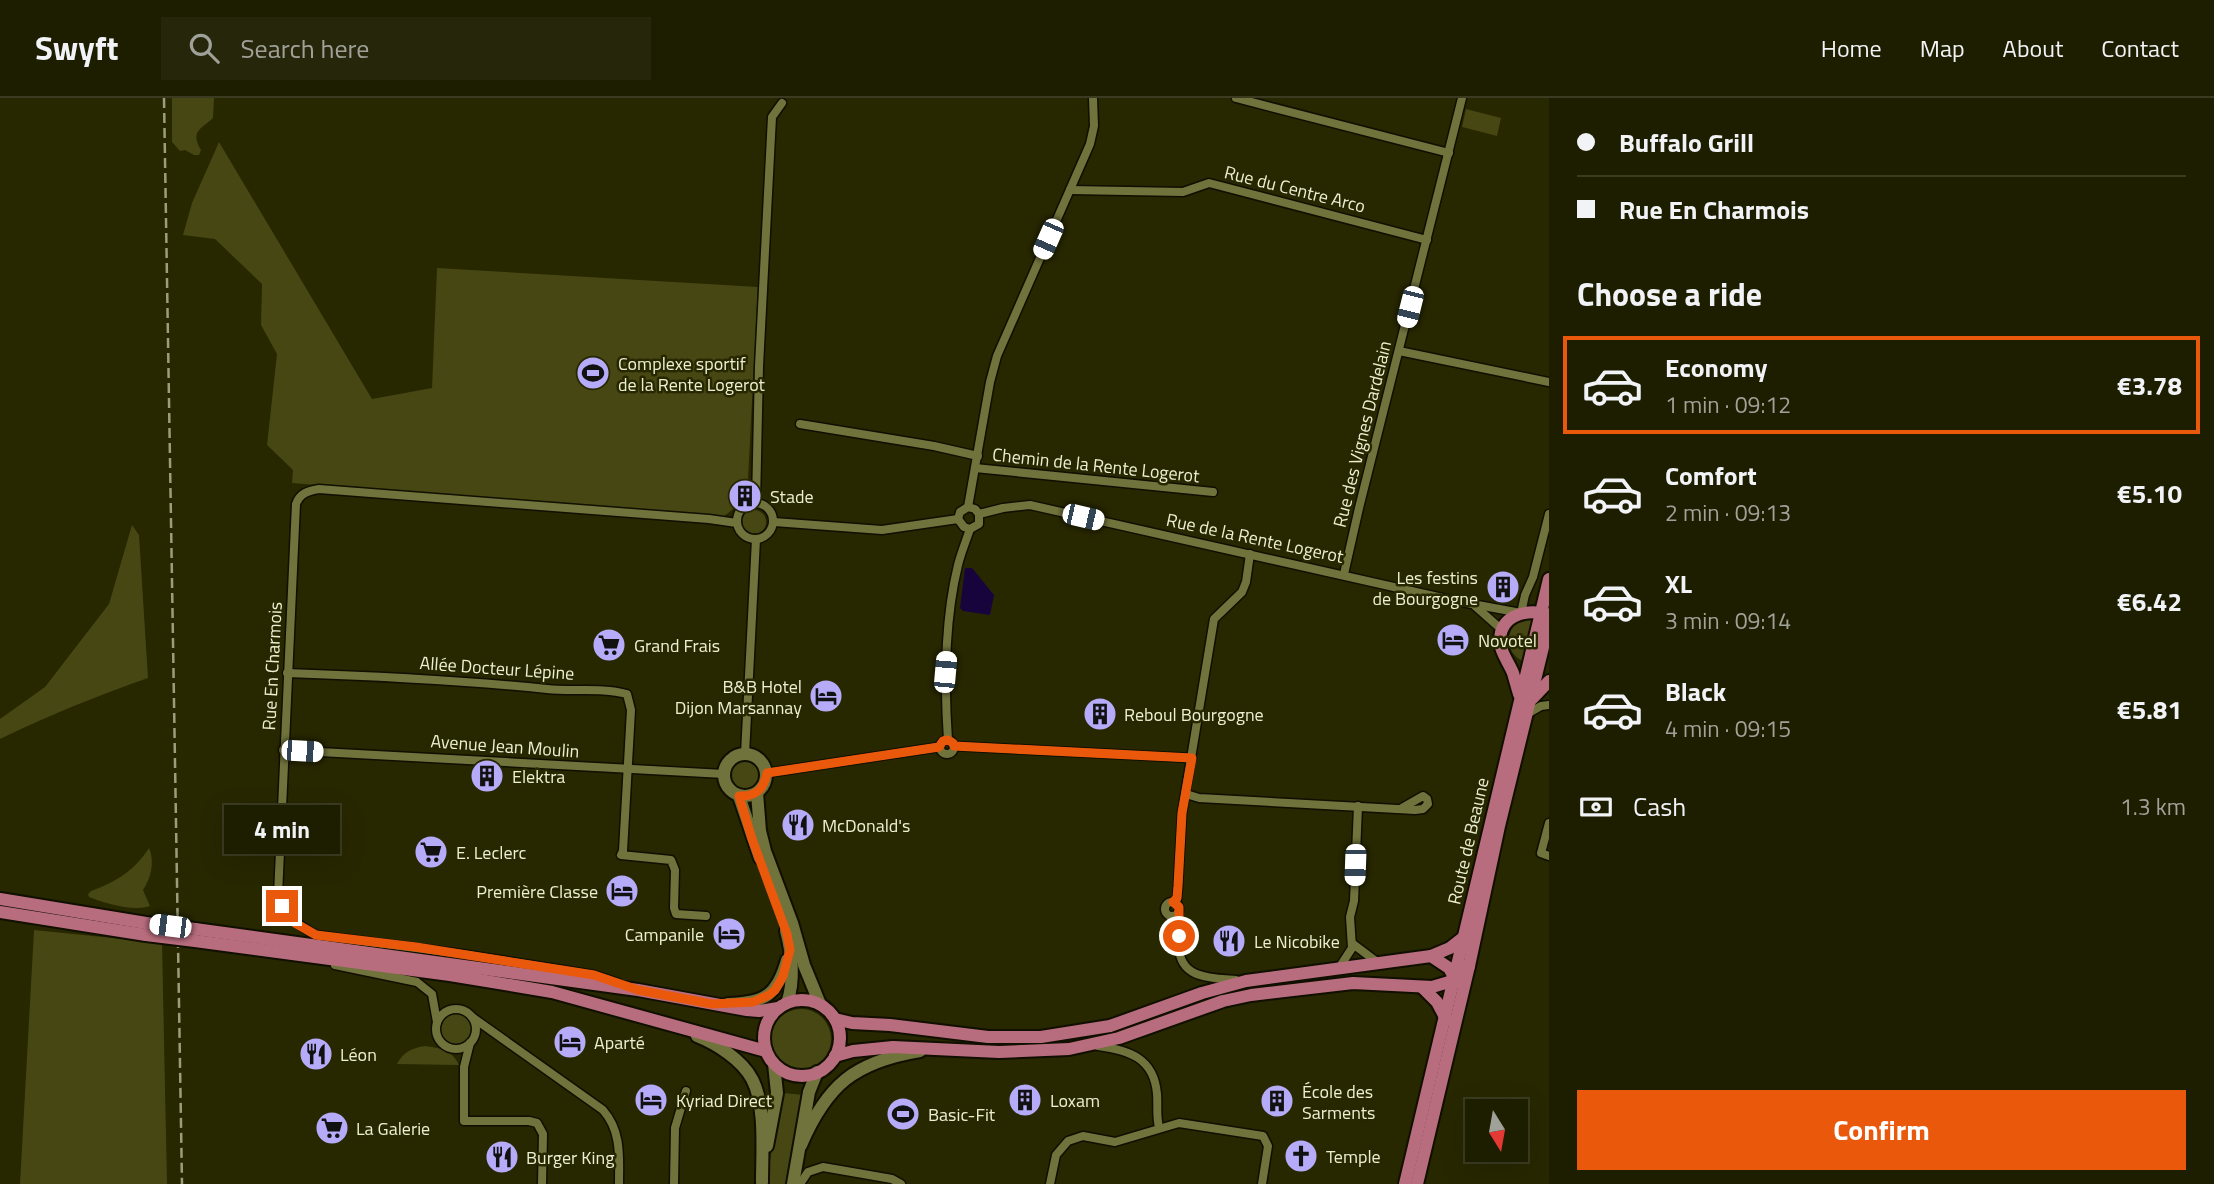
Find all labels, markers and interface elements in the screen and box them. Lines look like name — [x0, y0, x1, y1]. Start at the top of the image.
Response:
search box — [161, 17, 651, 80]
text: Swyft — [35, 23, 119, 73]
icon: search — [185, 29, 223, 67]
text: Search here — [241, 29, 369, 68]
text: Home — [1821, 30, 1882, 66]
text: Map — [1920, 30, 1965, 66]
text: About — [2003, 30, 2063, 66]
text: Contact — [2101, 30, 2179, 66]
text: Buffalo Grill — [1619, 123, 1754, 162]
street label: Rue du Centre Arco — [1222, 158, 1368, 220]
text: Rue En Charmois — [1619, 190, 1809, 229]
car — [1030, 216, 1067, 262]
text: Choose a ride — [1577, 270, 1762, 318]
car — [1395, 284, 1426, 330]
street label: Rue des Vignes Dardelain — [1326, 338, 1398, 530]
text: Economy — [1665, 348, 1767, 387]
place label: Complexe sportif de la Rente Logerot — [618, 350, 766, 398]
sports icon: Complexe sportif de la Rente Logerot — [574, 354, 612, 392]
icon: car — [1581, 354, 1644, 417]
text: €3.78 — [2117, 366, 2182, 405]
text: 1 min · 09:12 — [1665, 387, 1791, 422]
street label: Chemin de la Rente Logerot — [991, 441, 1202, 489]
text: Comfort — [1665, 456, 1757, 495]
icon: car — [1581, 462, 1644, 525]
text: €5.10 — [2117, 474, 2182, 513]
building icon: Stade — [726, 477, 764, 515]
place label: Stade — [770, 483, 814, 510]
text: 2 min · 09:13 — [1665, 495, 1791, 530]
car — [1061, 502, 1106, 532]
street label: Rue de la Rente Logerot — [1164, 506, 1347, 570]
place label: Les festins de Bourgogne — [1372, 564, 1478, 612]
text: XL — [1665, 564, 1692, 603]
building icon: Les festins de Bourgogne — [1484, 568, 1522, 606]
icon: car — [1581, 570, 1644, 633]
text: €6.42 — [2117, 582, 2182, 621]
street label: Rue En Charmois — [255, 601, 289, 731]
text: 3 min · 09:14 — [1665, 603, 1791, 638]
hotel icon: Novotel — [1434, 621, 1472, 659]
supermarket icon: Grand Frais — [590, 626, 628, 664]
place label: Novotel — [1478, 627, 1537, 654]
place label: Grand Frais — [634, 632, 720, 659]
street label: Allée Docteur Lépine — [419, 649, 575, 687]
car — [933, 650, 958, 694]
text: Black — [1665, 672, 1726, 711]
place label: B&B Hotel Dijon Marsannay — [675, 673, 802, 721]
hotel icon: B&B Hotel Dijon Marsannay — [807, 677, 845, 715]
icon: car — [1581, 678, 1644, 741]
text: €5.81 — [2117, 690, 2182, 729]
building icon: Reboul Bourgogne — [1081, 695, 1119, 733]
place label: Reboul Bourgogne — [1124, 701, 1264, 728]
text: 4 min · 09:15 — [1665, 711, 1791, 746]
street label: Avenue Jean Moulin — [430, 727, 580, 765]
car — [281, 739, 324, 763]
building icon: Elektra — [468, 757, 506, 795]
place label: Elektra — [512, 763, 565, 790]
street label: Route de Beaune — [1440, 775, 1496, 907]
text: Cash — [1633, 787, 1686, 826]
icon: cash — [1577, 788, 1615, 826]
text: 1.3 km — [2120, 789, 2186, 824]
callout: 4 min — [224, 804, 340, 854]
restaurant icon: McDonald's — [779, 806, 817, 844]
text: 4 min — [254, 812, 310, 847]
place label: McDonald's — [822, 812, 910, 839]
supermarket icon: E. Leclerc — [412, 833, 450, 871]
place label: E. Leclerc — [456, 839, 527, 866]
car — [1344, 844, 1367, 886]
hotel icon: Première Classe — [603, 872, 641, 910]
place label: Première Classe — [476, 878, 598, 905]
route end — [266, 890, 298, 922]
car — [148, 913, 193, 939]
hotel icon: Campanile — [710, 915, 748, 953]
route start — [1163, 920, 1195, 952]
place label: Campanile — [625, 921, 704, 948]
restaurant icon: Le Nicobike — [1210, 922, 1248, 960]
place label: Le Nicobike — [1254, 928, 1340, 955]
hotel icon: Aparté — [551, 1023, 589, 1061]
place label: Aparté — [594, 1029, 645, 1056]
restaurant icon: Léon — [297, 1035, 335, 1073]
place label: Léon — [340, 1041, 377, 1068]
place label: École des Sarments — [1302, 1078, 1375, 1126]
hotel icon: Kyriad Direct — [632, 1081, 670, 1119]
building icon: Loxam — [1006, 1081, 1044, 1119]
building icon: École des Sarments — [1258, 1082, 1296, 1120]
place label: Kyriad Direct — [676, 1087, 773, 1114]
place label: Loxam — [1050, 1087, 1100, 1114]
button: Confirm — [1577, 1090, 2186, 1170]
sports icon: Basic-Fit — [884, 1095, 922, 1133]
north arrow — [1465, 1099, 1528, 1162]
map controls — [1465, 1099, 1528, 1162]
place label: Basic-Fit — [928, 1101, 996, 1128]
supermarket icon: La Galerie — [313, 1109, 351, 1147]
place label: La Galerie — [356, 1115, 430, 1142]
church icon: Temple — [1282, 1137, 1320, 1175]
restaurant icon: Burger King — [483, 1138, 521, 1176]
place label: Temple — [1326, 1143, 1381, 1170]
place label: Burger King — [526, 1144, 614, 1171]

